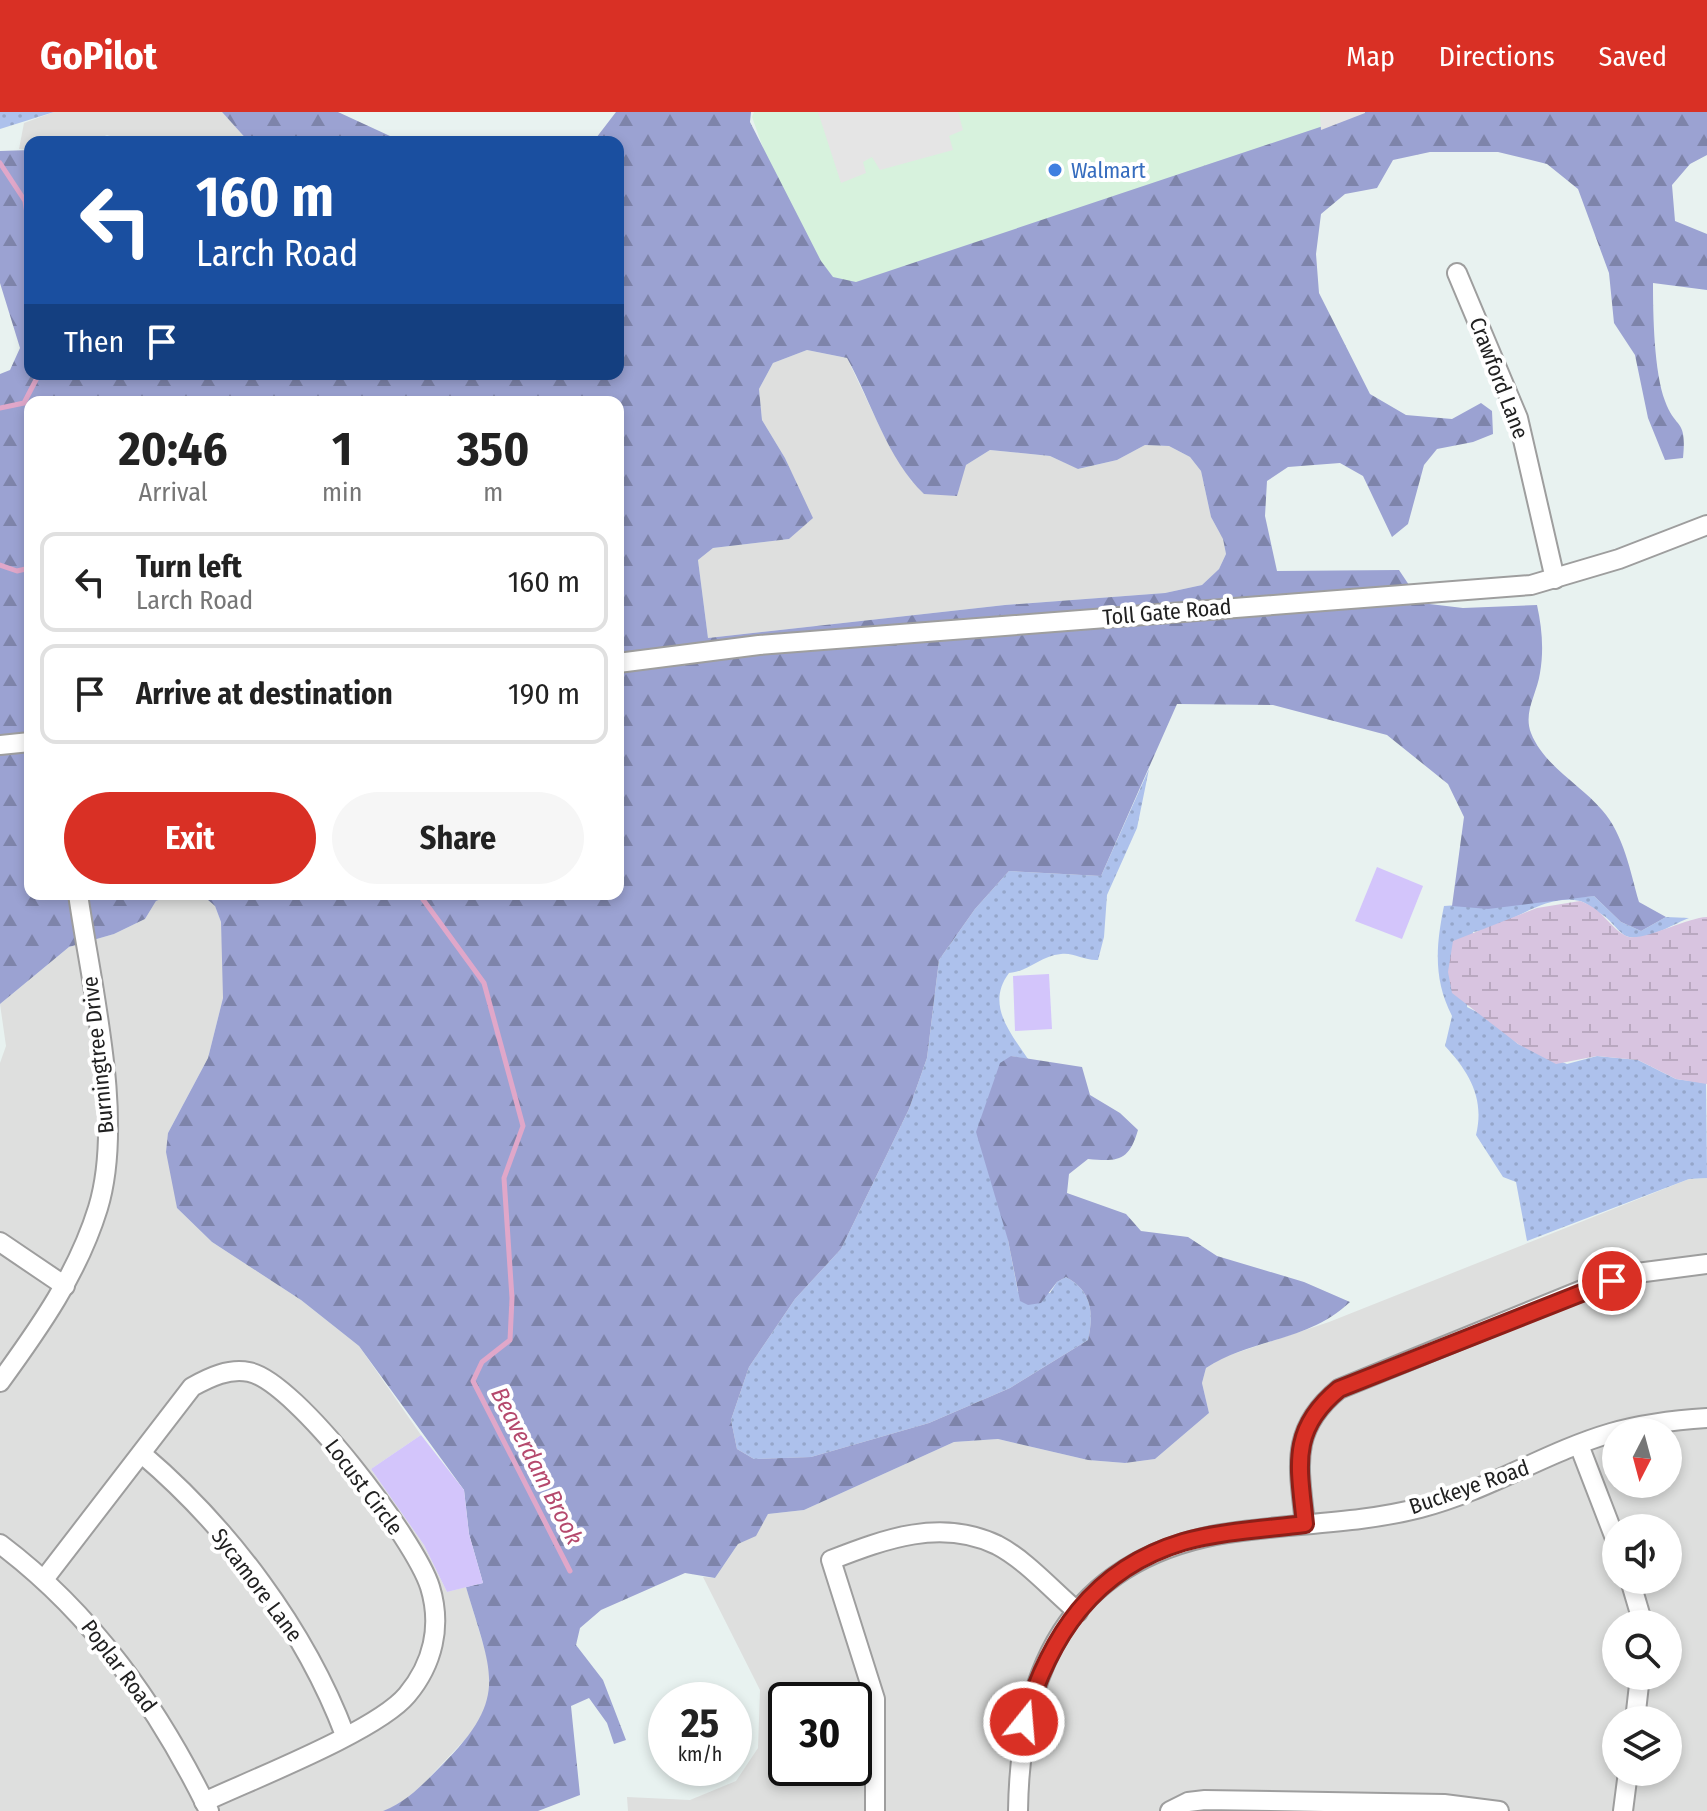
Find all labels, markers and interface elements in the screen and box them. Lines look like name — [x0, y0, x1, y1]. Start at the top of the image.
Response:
text: GoPilot — [40, 33, 157, 79]
text: Map — [1346, 40, 1395, 73]
text: Directions — [1439, 40, 1555, 73]
text: Saved — [1599, 40, 1667, 73]
place label: Walmart — [1071, 157, 1147, 184]
marker: Walmart — [1046, 161, 1064, 179]
text: 160 m — [196, 164, 334, 231]
icon: left — [64, 168, 168, 272]
text: Larch Road — [196, 232, 358, 276]
street label: Crawford Lane — [1463, 313, 1535, 443]
icon: arrive — [140, 320, 184, 364]
text: Then — [64, 324, 124, 360]
text: 20:46 — [119, 420, 228, 478]
text: 1 — [332, 420, 352, 478]
text: 350 — [457, 420, 529, 478]
text: Arrival — [139, 477, 208, 508]
text: min — [322, 477, 362, 508]
text: m — [483, 477, 503, 508]
text: Turn left — [136, 549, 242, 585]
icon: left — [68, 560, 112, 604]
text: 160 m — [508, 564, 580, 600]
text: Larch Road — [136, 585, 253, 616]
street label: Toll Gate Road — [1101, 593, 1233, 631]
icon: arrive — [68, 672, 112, 716]
text: Arrive at destination — [136, 676, 393, 712]
text: 190 m — [508, 676, 580, 712]
button: Exit — [64, 792, 316, 884]
button: Share — [332, 792, 584, 884]
street label: Burningtree Drive — [76, 975, 120, 1135]
pin — [1578, 1247, 1646, 1315]
icon: arrive — [1590, 1259, 1634, 1303]
water label: Beaverdam Brook — [485, 1382, 589, 1550]
north arrow — [1602, 1418, 1682, 1498]
map controls — [1602, 1418, 1682, 1786]
street label: Locust Circle — [319, 1434, 409, 1540]
street label: Buckeye Road — [1405, 1454, 1533, 1520]
button: sound — [1602, 1514, 1682, 1594]
street label: Sycamore Lane — [206, 1523, 308, 1647]
button: search — [1602, 1610, 1682, 1690]
street label: Poplar Road — [75, 1614, 163, 1718]
position arrow — [982, 1680, 1066, 1764]
speed limit sign: 30 — [768, 1682, 872, 1786]
text: 25 — [681, 1700, 719, 1748]
button: layers — [1602, 1706, 1682, 1786]
text: km/h — [678, 1742, 722, 1766]

